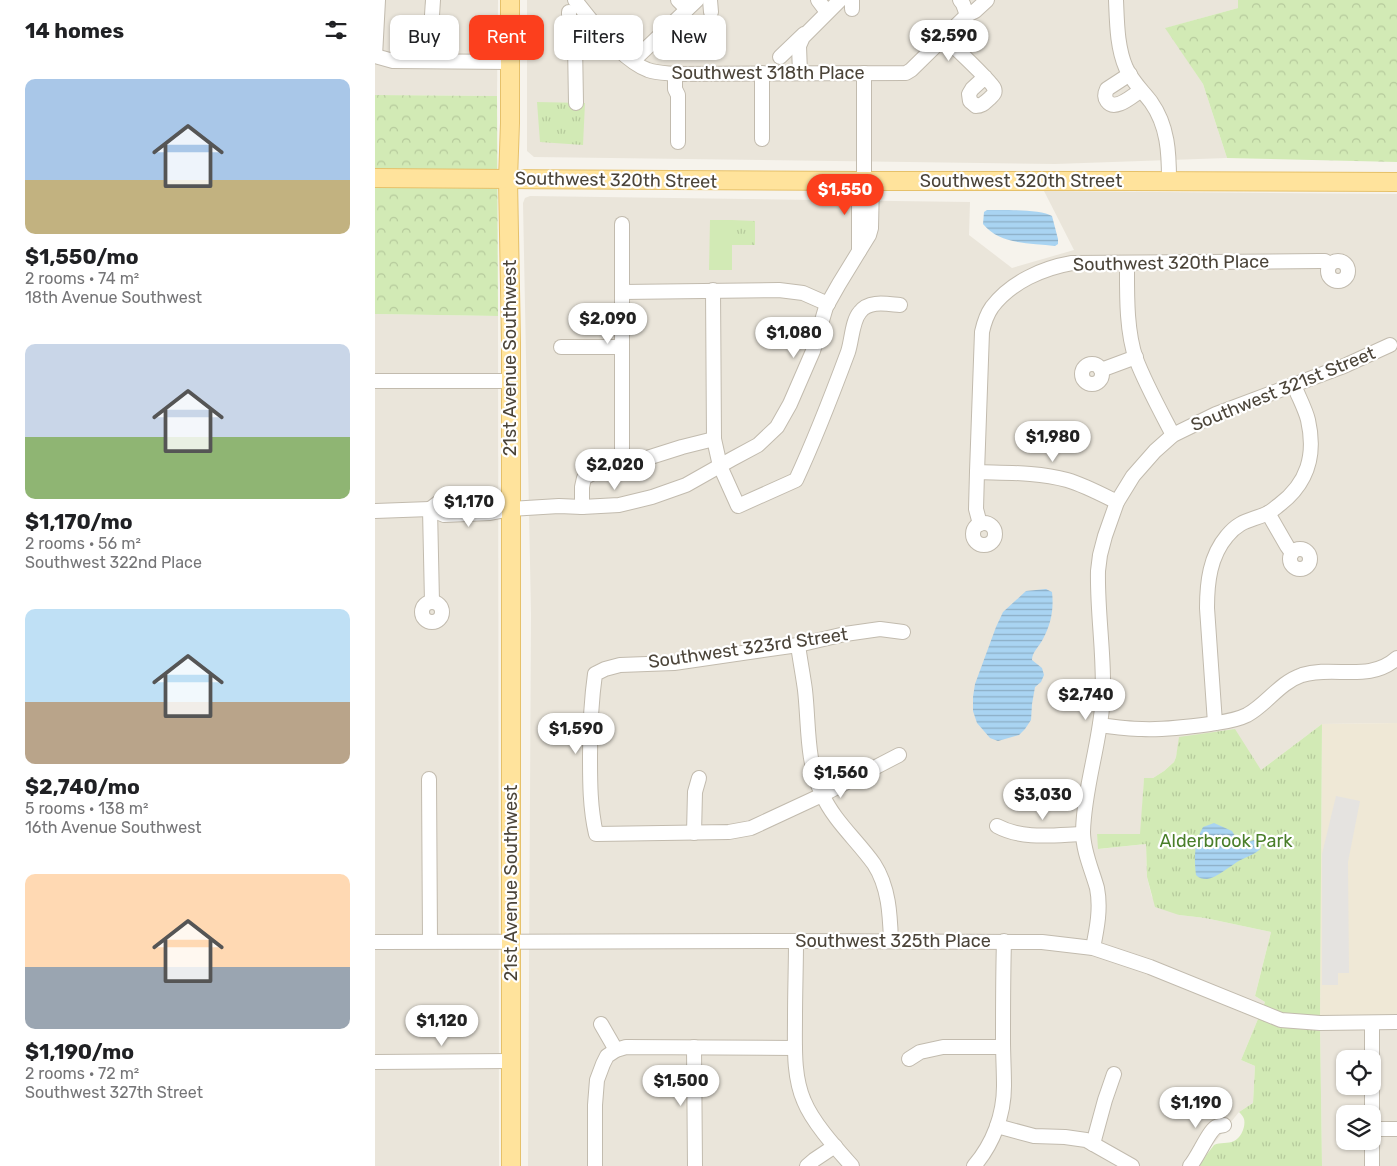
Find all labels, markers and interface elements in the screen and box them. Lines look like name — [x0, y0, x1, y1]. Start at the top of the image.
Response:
chip: Buy — [390, 15, 459, 60]
chip: Rent — [469, 15, 544, 60]
chip: Filters — [554, 15, 643, 60]
chip: New — [653, 15, 726, 60]
icon: filters — [322, 16, 350, 44]
text: 14 homes — [25, 18, 124, 43]
pin: $2,590 — [908, 20, 990, 62]
text: $2,590 — [920, 26, 978, 45]
street label: Southwest 318th Place — [671, 62, 865, 84]
icon: home — [143, 111, 233, 201]
street label: Southwest 320th Street — [515, 167, 717, 193]
street label: Southwest 320th Street — [920, 170, 1122, 192]
pin: $1,550 — [804, 174, 886, 216]
text: $1,550 — [818, 180, 872, 199]
text: $1,550/mo — [25, 244, 139, 269]
street label: Southwest 320th Place — [1073, 250, 1269, 276]
street label: 21st Avenue Southwest — [499, 260, 521, 456]
text: 2 rooms · 74 m² — [25, 269, 139, 288]
text: 18th Avenue Southwest — [25, 288, 202, 307]
pin: $2,090 — [567, 302, 649, 345]
text: $2,090 — [579, 309, 637, 328]
pin: $1,080 — [753, 316, 835, 359]
text: $1,080 — [766, 323, 822, 342]
street label: Southwest 321st Street — [1188, 342, 1378, 436]
icon: home — [143, 376, 233, 466]
pin: $1,980 — [1012, 420, 1094, 463]
text: $1,980 — [1026, 427, 1080, 446]
pin: $2,020 — [574, 448, 656, 491]
text: $2,020 — [586, 455, 644, 474]
pin: $1,170 — [428, 486, 510, 528]
text: $1,170 — [444, 492, 494, 511]
text: $1,170/mo — [25, 509, 133, 534]
text: 2 rooms · 56 m² — [25, 534, 141, 553]
text: Southwest 322nd Place — [25, 553, 202, 572]
street label: Southwest 323rd Street — [647, 623, 849, 673]
icon: home — [143, 641, 233, 731]
pin: $2,740 — [1045, 678, 1127, 721]
text: $2,740 — [1058, 685, 1114, 704]
pin: $1,590 — [535, 712, 617, 755]
text: $1,590 — [549, 719, 603, 738]
pin: $1,560 — [800, 756, 882, 799]
text: $1,560 — [814, 763, 868, 782]
text: $2,740/mo — [25, 774, 140, 799]
pin: $3,030 — [1002, 778, 1084, 821]
street label: 21st Avenue Southwest — [500, 785, 522, 981]
text: $3,030 — [1014, 785, 1072, 804]
text: 5 rooms · 138 m² — [25, 799, 148, 818]
text: 16th Avenue Southwest — [25, 818, 202, 837]
park label: Alderbrook Park — [1159, 830, 1293, 852]
icon: home — [143, 906, 233, 996]
street label: Southwest 325th Place — [795, 930, 991, 952]
pin: $1,120 — [401, 1004, 483, 1047]
text: $1,120 — [416, 1011, 468, 1030]
text: $1,190/mo — [25, 1039, 134, 1064]
map controls — [1336, 1050, 1381, 1150]
button: locate — [1336, 1050, 1381, 1095]
text: 2 rooms · 72 m² — [25, 1064, 139, 1083]
pin: $1,500 — [640, 1064, 722, 1107]
text: $1,500 — [653, 1071, 709, 1090]
text: Southwest 327th Street — [25, 1083, 203, 1102]
pin: $1,190 — [1155, 1086, 1237, 1129]
text: $1,190 — [1170, 1093, 1222, 1112]
button: layers — [1336, 1105, 1381, 1150]

